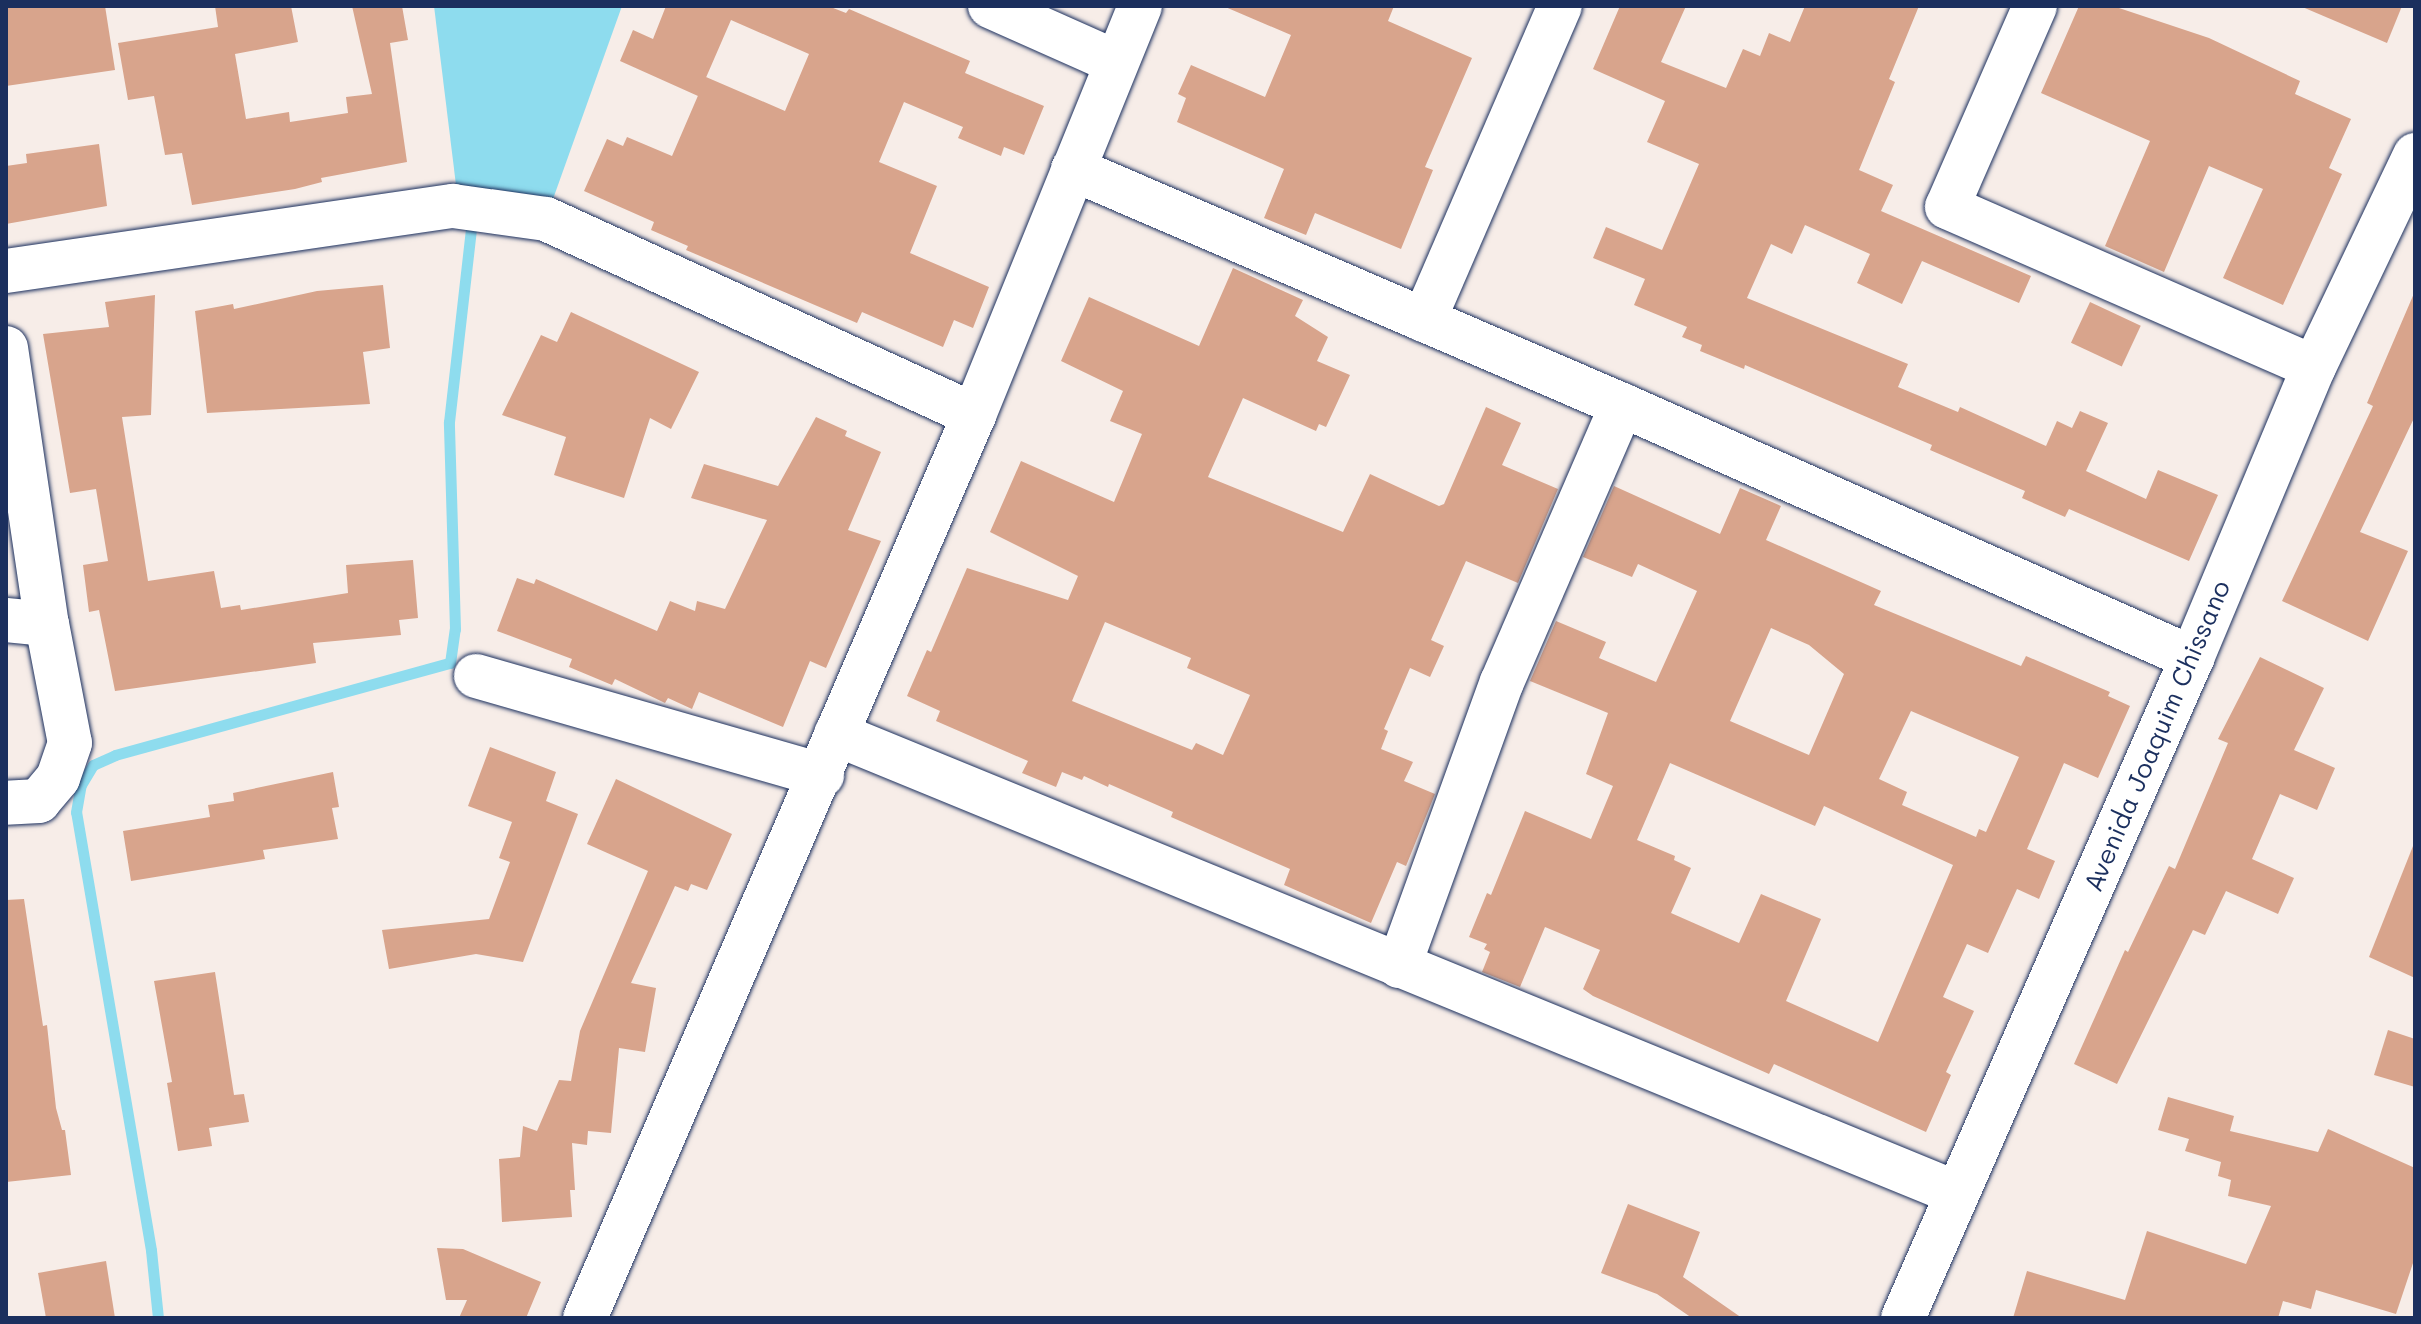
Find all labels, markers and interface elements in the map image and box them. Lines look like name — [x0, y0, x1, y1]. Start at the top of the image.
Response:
street label: Avenida Joaquim Chissano — [2077, 576, 2237, 896]

